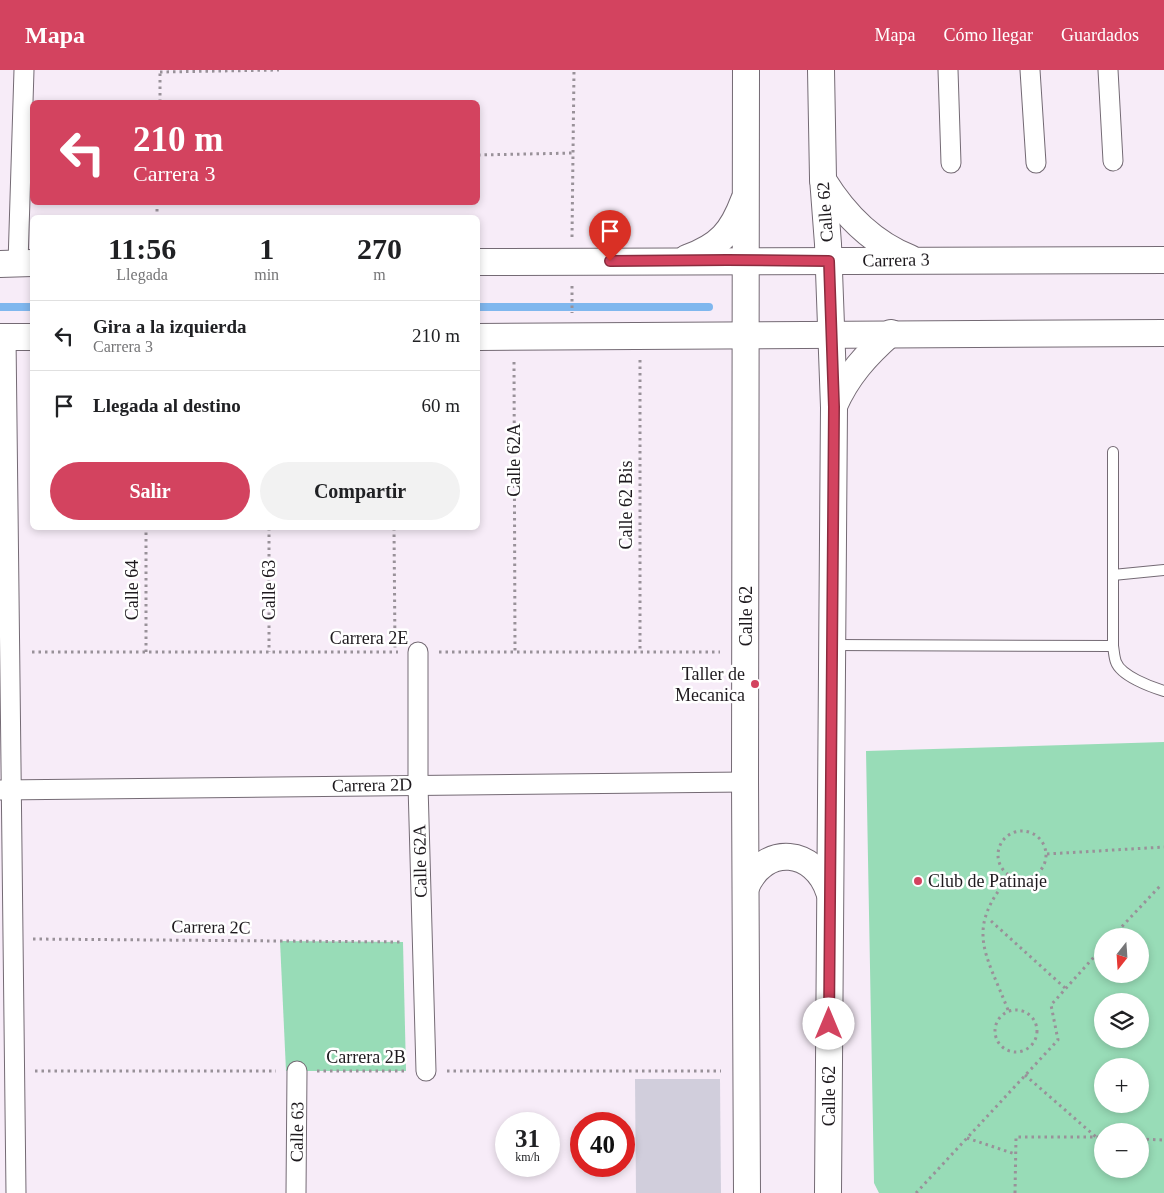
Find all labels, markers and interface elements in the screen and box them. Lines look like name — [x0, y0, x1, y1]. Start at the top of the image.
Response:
text: Mapa — [25, 22, 85, 48]
text: Mapa — [875, 25, 916, 45]
text: Cómo llegar — [944, 25, 1033, 45]
text: Guardados — [1061, 25, 1139, 45]
icon: left — [50, 120, 115, 185]
text: 210 m — [133, 120, 223, 159]
text: Carrera 3 — [133, 161, 215, 186]
street label: Calle 62 — [813, 181, 837, 243]
pin — [589, 210, 631, 261]
icon: arrive — [596, 217, 624, 245]
text: 11:56 — [108, 232, 176, 265]
text: 1 — [259, 232, 274, 265]
text: 270 — [357, 232, 402, 265]
street label: Carrera 3 — [862, 249, 930, 271]
text: Llegada — [116, 266, 168, 283]
text: min — [254, 266, 279, 283]
text: m — [373, 266, 386, 283]
text: Gira a la izquierda — [93, 316, 247, 337]
icon: left — [50, 322, 78, 350]
text: 210 m — [412, 325, 460, 346]
text: Carrera 3 — [93, 338, 153, 355]
icon: arrive — [50, 392, 78, 420]
text: Llegada al destino — [93, 395, 241, 416]
text: 60 m — [421, 395, 460, 416]
street label: Calle 62A — [504, 423, 524, 497]
street label: Calle 62 Bis — [616, 461, 636, 550]
button: Salir — [50, 462, 250, 520]
button: Compartir — [260, 462, 460, 520]
street label: Calle 64 — [122, 560, 142, 620]
street label: Calle 63 — [259, 560, 279, 620]
street label: Calle 62 — [736, 586, 756, 646]
street label: Carrera 2E — [330, 628, 408, 648]
place label: Taller de Mecanica — [675, 664, 745, 705]
marker: Taller de Mecanica — [749, 678, 761, 690]
street label: Carrera 2D — [332, 774, 412, 796]
street label: Calle 62A — [409, 824, 431, 898]
place label: Club de Patinaje — [928, 871, 1047, 891]
marker: Club de Patinaje — [912, 875, 924, 887]
street label: Carrera 2C — [171, 916, 251, 938]
north arrow — [1094, 928, 1149, 982]
map controls — [1094, 928, 1149, 1178]
button: layers — [1094, 993, 1149, 1048]
position arrow — [802, 997, 854, 1049]
street label: Carrera 2B — [326, 1047, 406, 1067]
button: + — [1094, 1058, 1149, 1113]
street label: Calle 62 — [819, 1066, 839, 1126]
street label: Calle 63 — [286, 1102, 308, 1162]
speed limit sign: 40 — [570, 1112, 635, 1177]
button: − — [1094, 1123, 1149, 1178]
text: 31 — [515, 1125, 540, 1152]
text: km/h — [515, 1150, 540, 1164]

